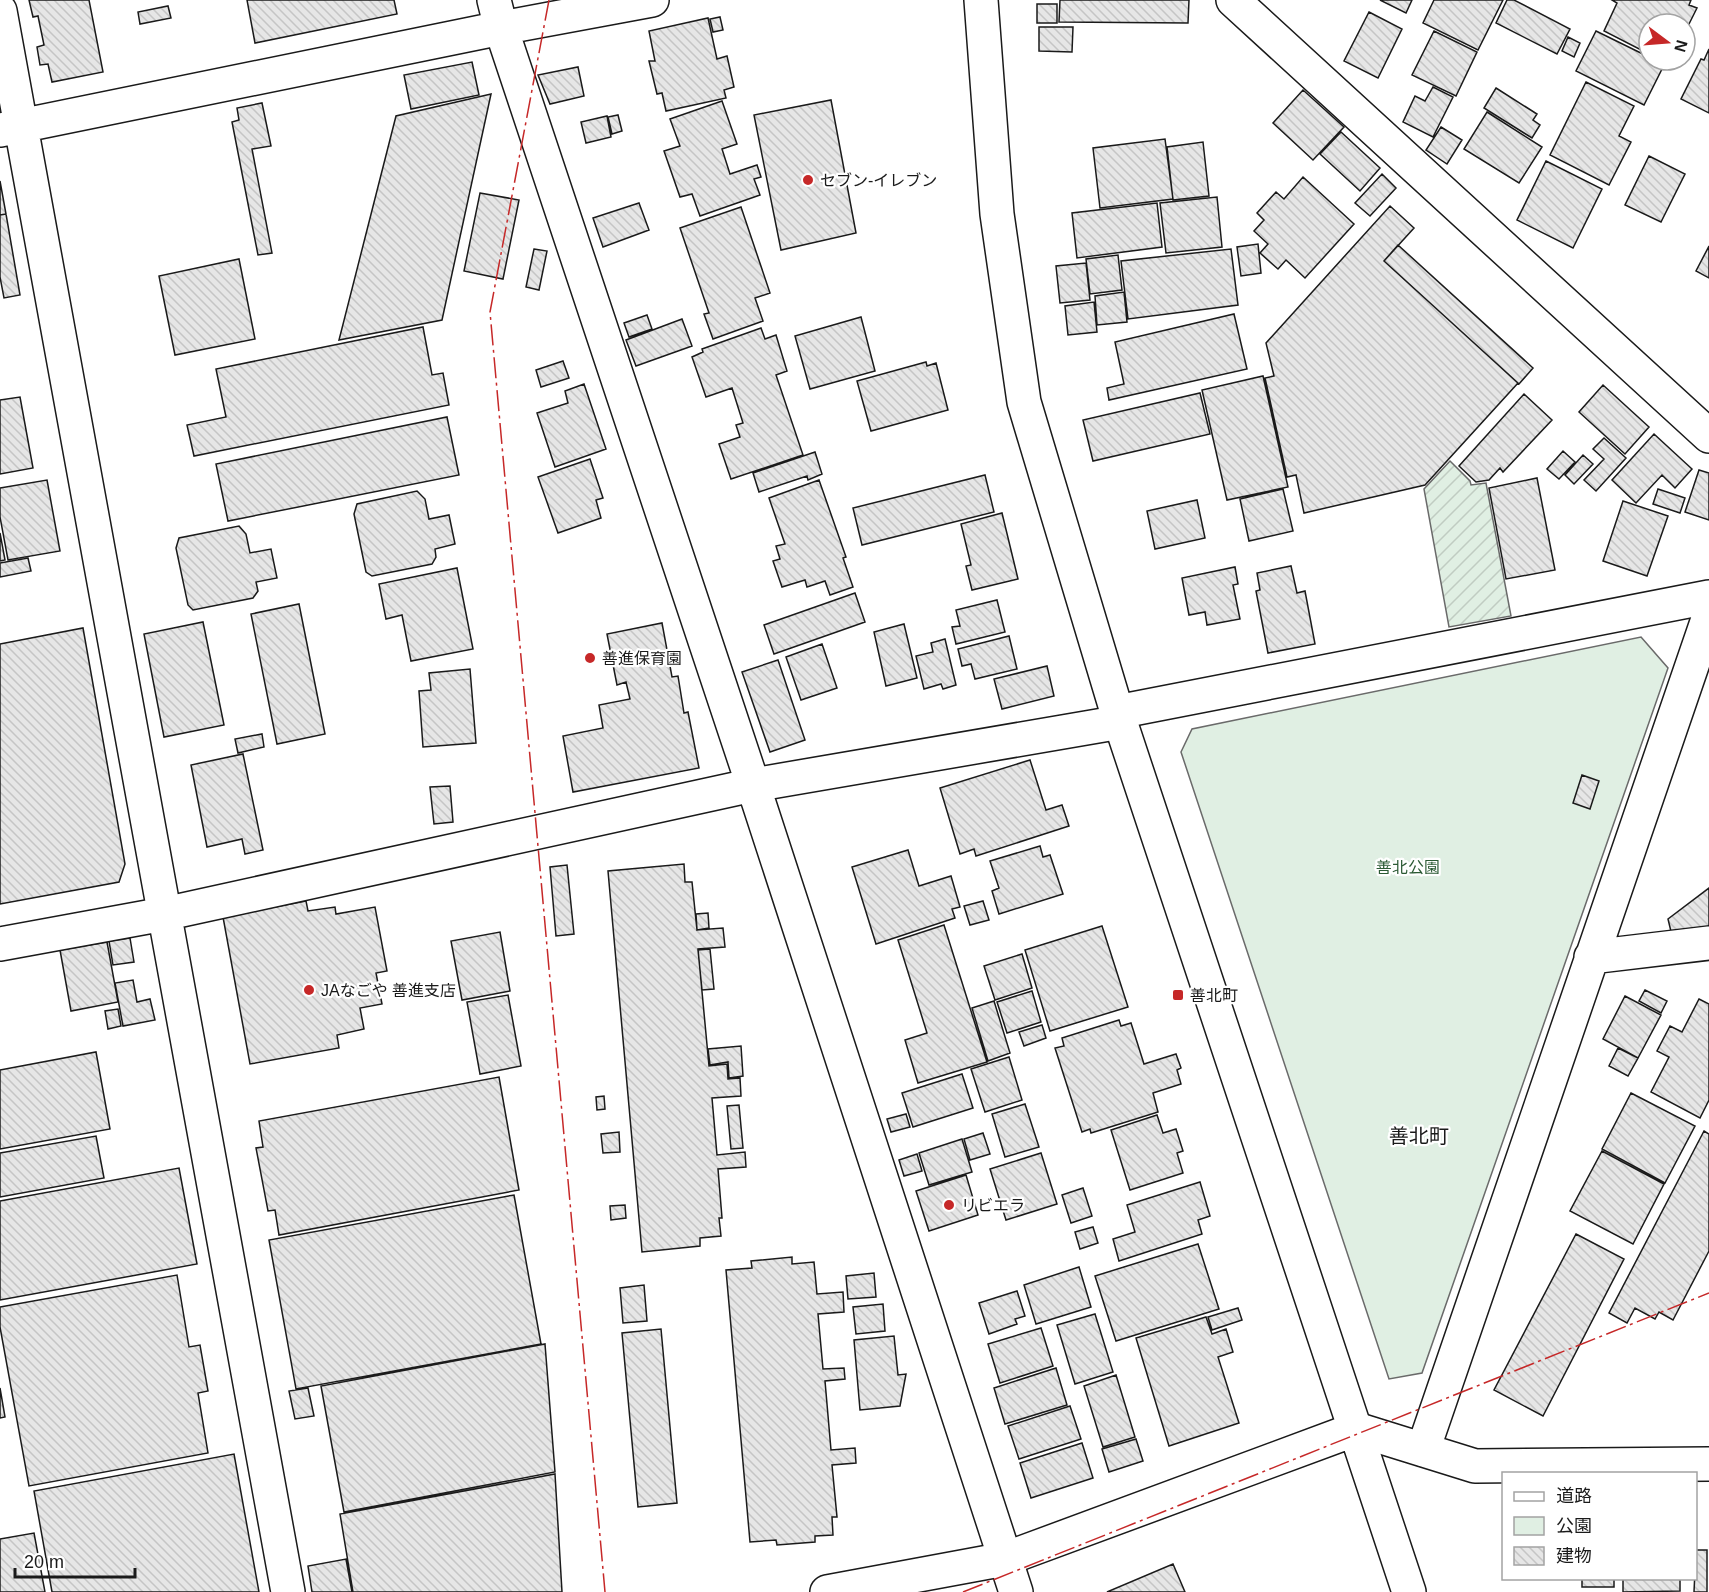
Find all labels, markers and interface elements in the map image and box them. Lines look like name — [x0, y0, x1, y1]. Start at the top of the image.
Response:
north arrow — [1637, 12, 1697, 72]
text: N — [1671, 38, 1691, 54]
place label: セブン-イレブン — [820, 172, 937, 189]
marker: セブン-イレブン — [801, 173, 815, 187]
place label: 善進保育園 — [602, 650, 682, 667]
marker: 善進保育園 — [583, 651, 597, 665]
park label: 善北公園 — [1376, 859, 1440, 876]
place label: JAなごや 善進支店 — [321, 982, 456, 999]
marker: JAなごや 善進支店 — [302, 983, 316, 997]
place label: 善北町 — [1190, 987, 1238, 1004]
marker: 善北町 — [1171, 988, 1185, 1002]
district label: 善北町 — [1389, 1125, 1449, 1147]
place label: リビエラ — [961, 1197, 1025, 1214]
marker: リビエラ — [942, 1198, 956, 1212]
legend — [1502, 1472, 1697, 1580]
text: 道路 — [1556, 1486, 1592, 1506]
text: 公園 — [1556, 1516, 1592, 1536]
scale bar — [15, 1541, 135, 1579]
text: 建物 — [1556, 1546, 1592, 1566]
text: 20 m — [24, 1552, 64, 1572]

